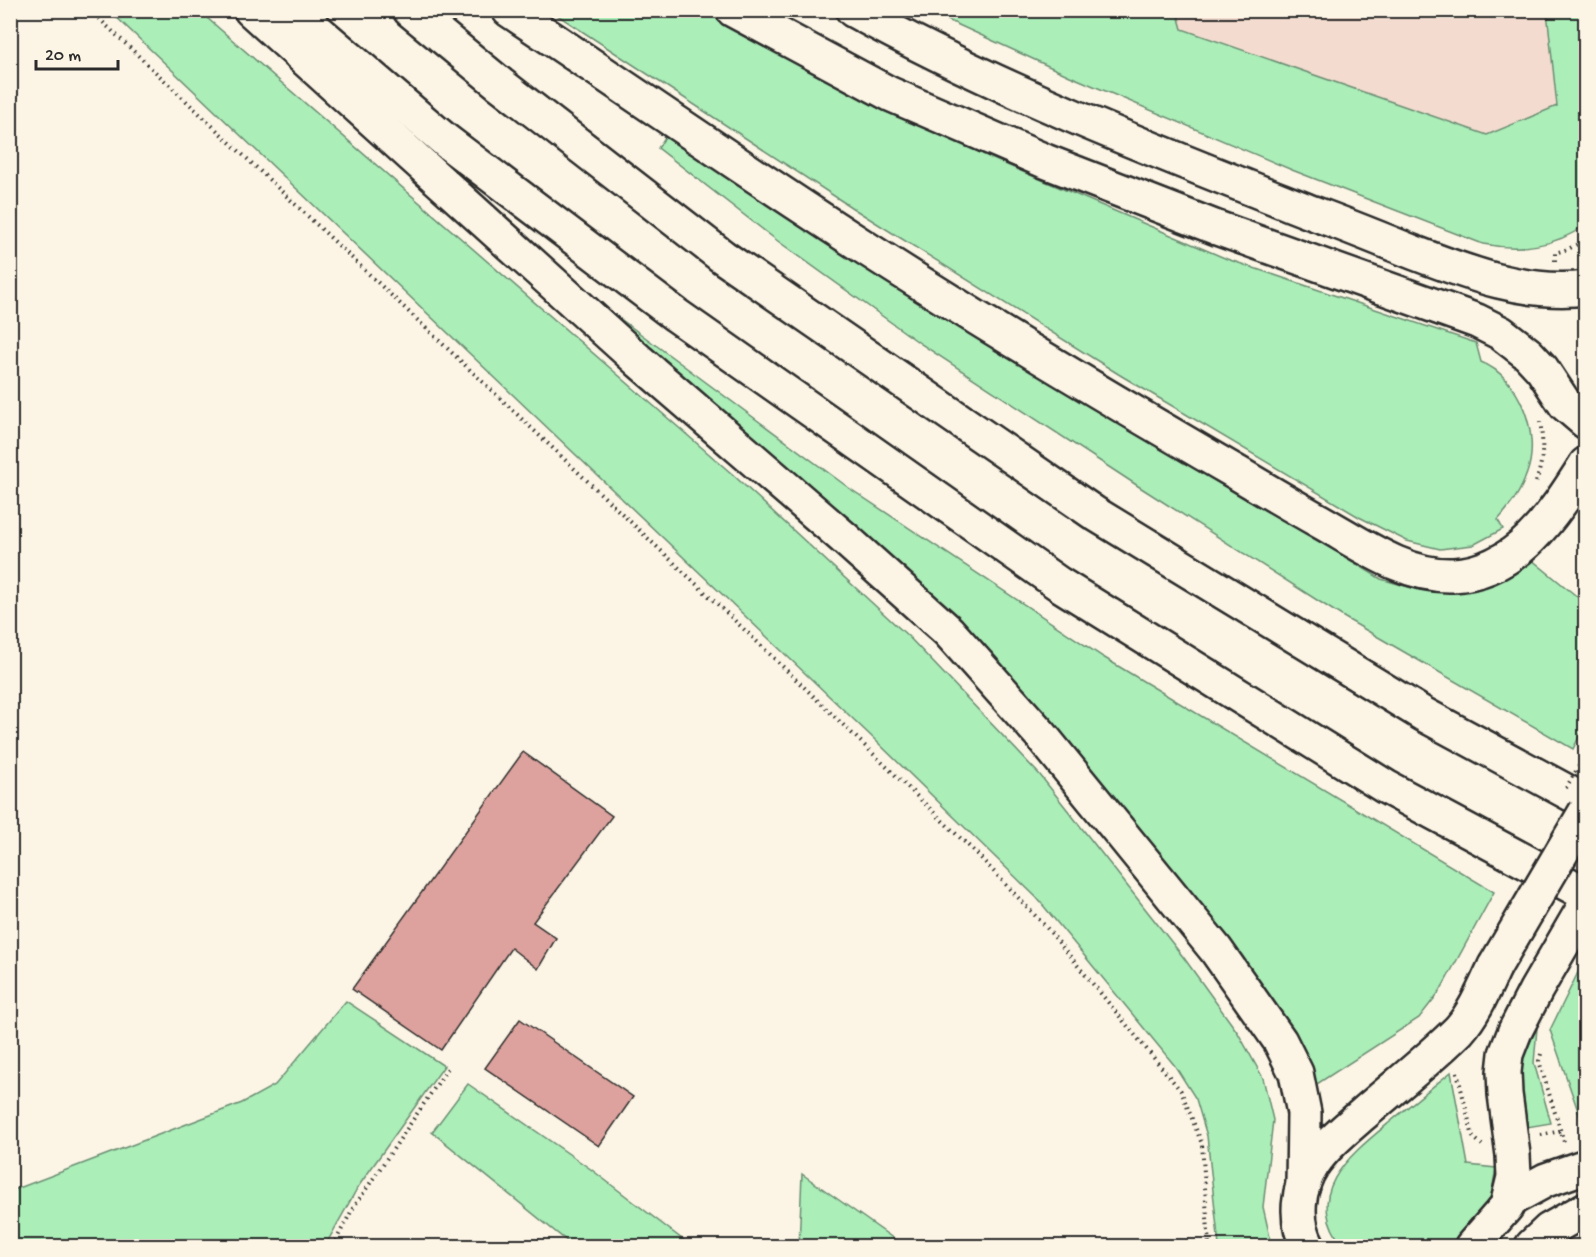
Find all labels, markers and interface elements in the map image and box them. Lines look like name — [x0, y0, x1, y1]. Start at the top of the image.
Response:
scale bar — [36, 33, 118, 71]
text: 20 m — [45, 46, 81, 67]

